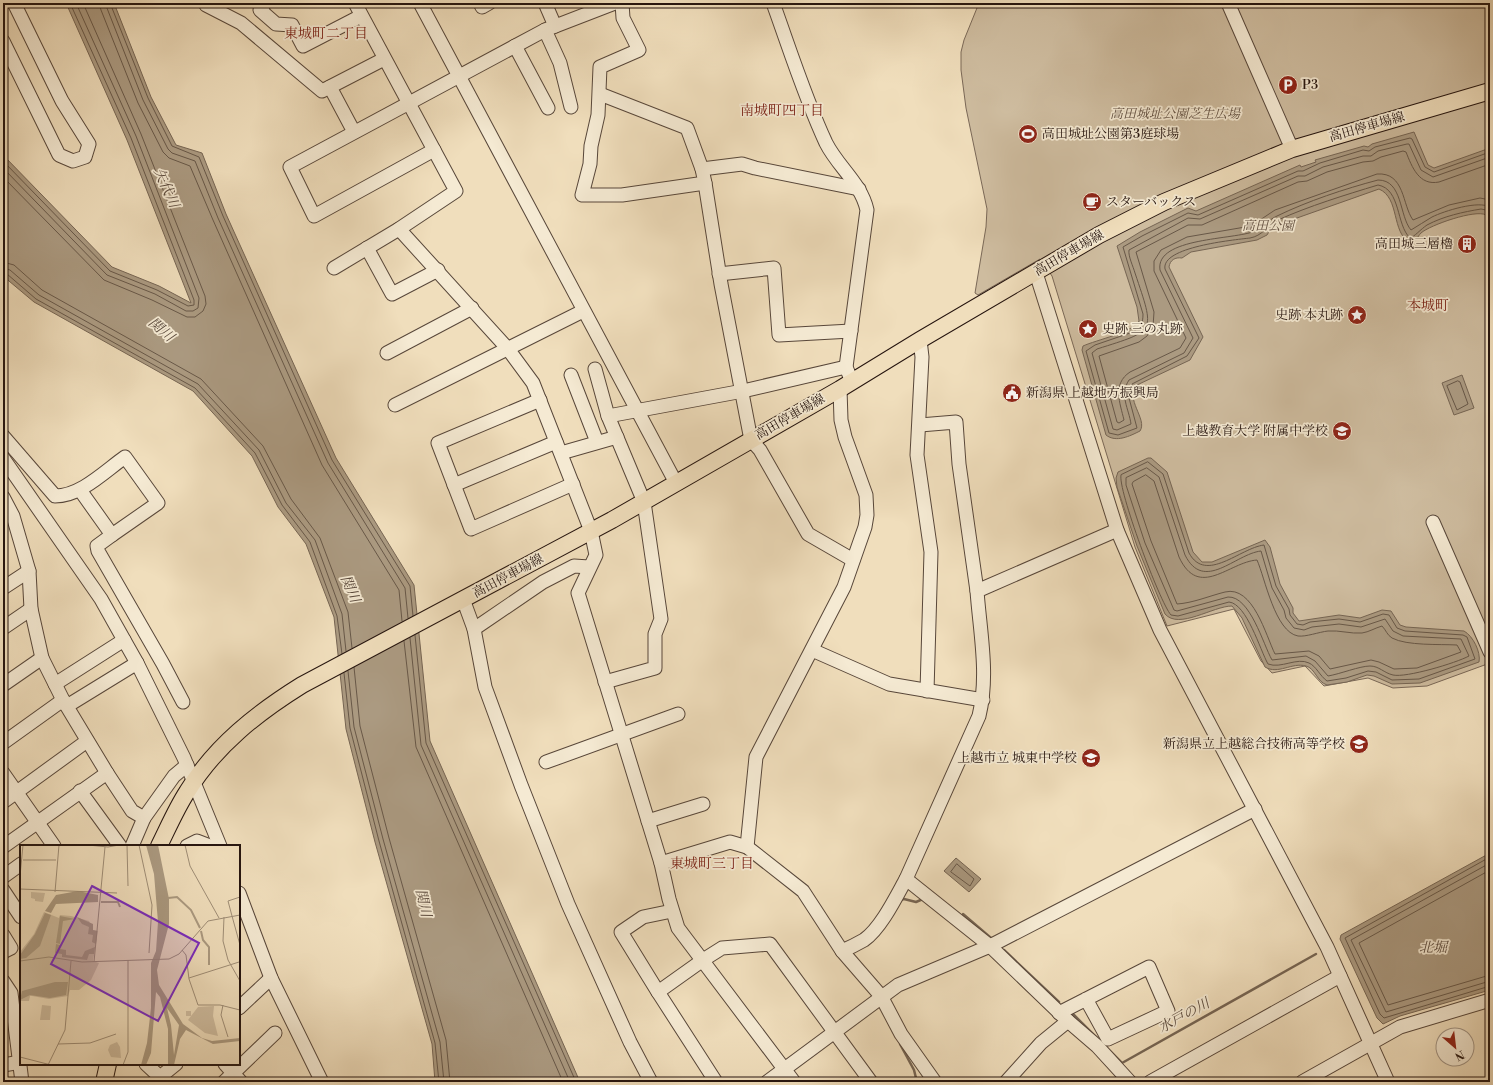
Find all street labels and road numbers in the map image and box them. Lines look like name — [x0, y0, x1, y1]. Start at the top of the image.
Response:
street label: 高田停車場線 — [1327, 109, 1407, 145]
street label: 高田停車場線 — [1031, 227, 1107, 279]
street label: 高田停車場線 — [752, 391, 828, 443]
street label: 高田停車場線 — [470, 551, 546, 601]

